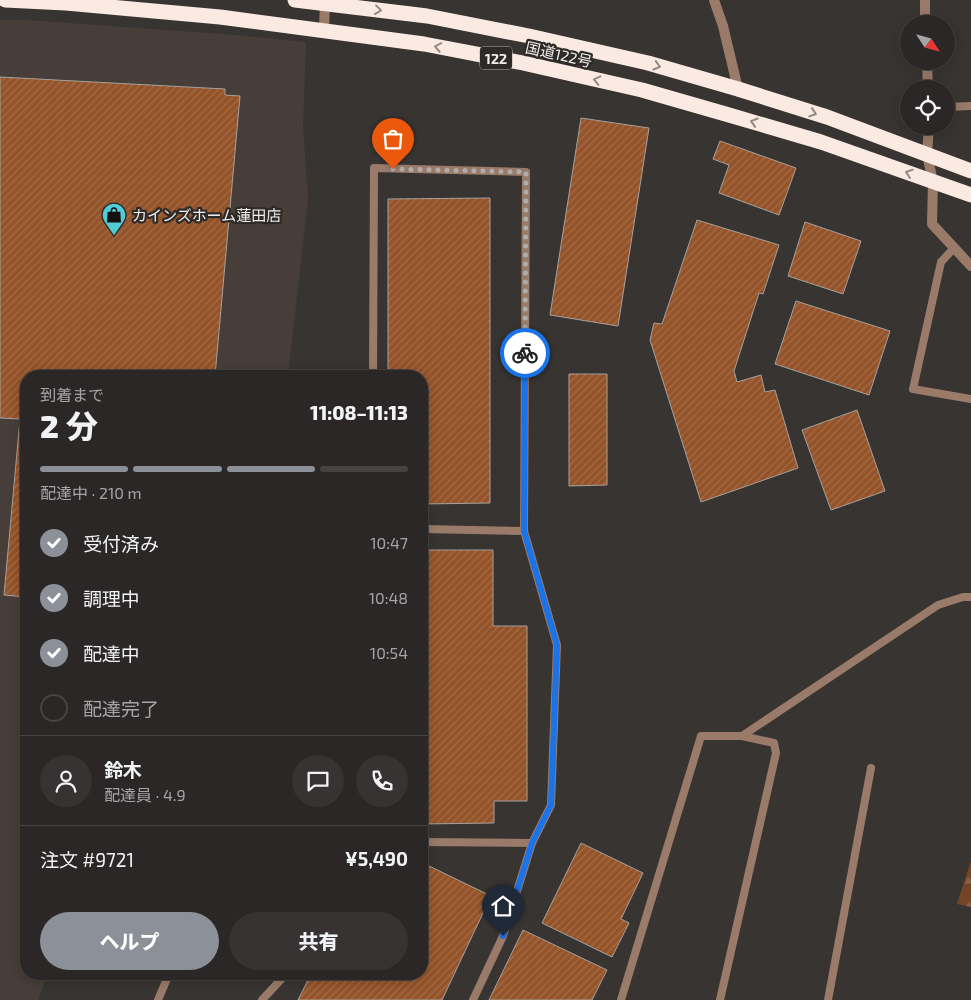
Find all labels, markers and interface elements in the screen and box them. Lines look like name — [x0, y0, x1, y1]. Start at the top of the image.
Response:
one-way arrow — [374, 4, 382, 15]
north arrow — [900, 15, 955, 70]
map controls — [900, 15, 955, 135]
street label: 国道122号 — [524, 38, 594, 70]
one-way arrow — [434, 42, 443, 53]
road number: 122 — [480, 46, 512, 70]
one-way arrow — [653, 60, 661, 70]
one-way arrow — [593, 75, 602, 86]
button: locate — [900, 80, 955, 135]
one-way arrow — [808, 107, 817, 117]
pin — [372, 118, 414, 169]
one-way arrow — [751, 118, 759, 128]
icon: bag — [379, 125, 407, 153]
one-way arrow — [905, 169, 913, 179]
shop icon: カインズホーム蓮田店 — [101, 202, 127, 236]
place label: カインズホーム蓮田店 — [132, 206, 281, 224]
courier — [500, 328, 550, 378]
icon: bike — [511, 339, 539, 367]
text: 到着まで — [40, 385, 104, 404]
text: 11:08–11:13 — [310, 401, 408, 424]
text: 2 分 — [40, 406, 98, 444]
text: 配達中 · 210 m — [40, 483, 142, 502]
icon: check — [40, 529, 68, 557]
text: 受付済み — [83, 532, 159, 555]
text: 10:47 — [370, 533, 408, 552]
icon: check — [40, 584, 68, 612]
text: 調理中 — [83, 587, 140, 610]
text: 10:48 — [369, 588, 408, 607]
icon: check — [40, 639, 68, 667]
text: 配達中 — [83, 642, 140, 665]
text: 10:54 — [370, 643, 408, 662]
text: 配達完了 — [83, 697, 159, 720]
button: person — [40, 755, 92, 807]
button: chat — [292, 755, 344, 807]
button: phone — [356, 755, 408, 807]
text: 鈴木 — [104, 758, 142, 781]
text: 配達員 · 4.9 — [104, 785, 186, 804]
text: ¥5,490 — [345, 847, 408, 870]
text: 注文 #9721 — [40, 848, 134, 871]
pin — [482, 885, 524, 936]
icon: home — [489, 892, 517, 920]
button: ヘルプ — [40, 912, 219, 970]
button: 共有 — [229, 912, 408, 970]

